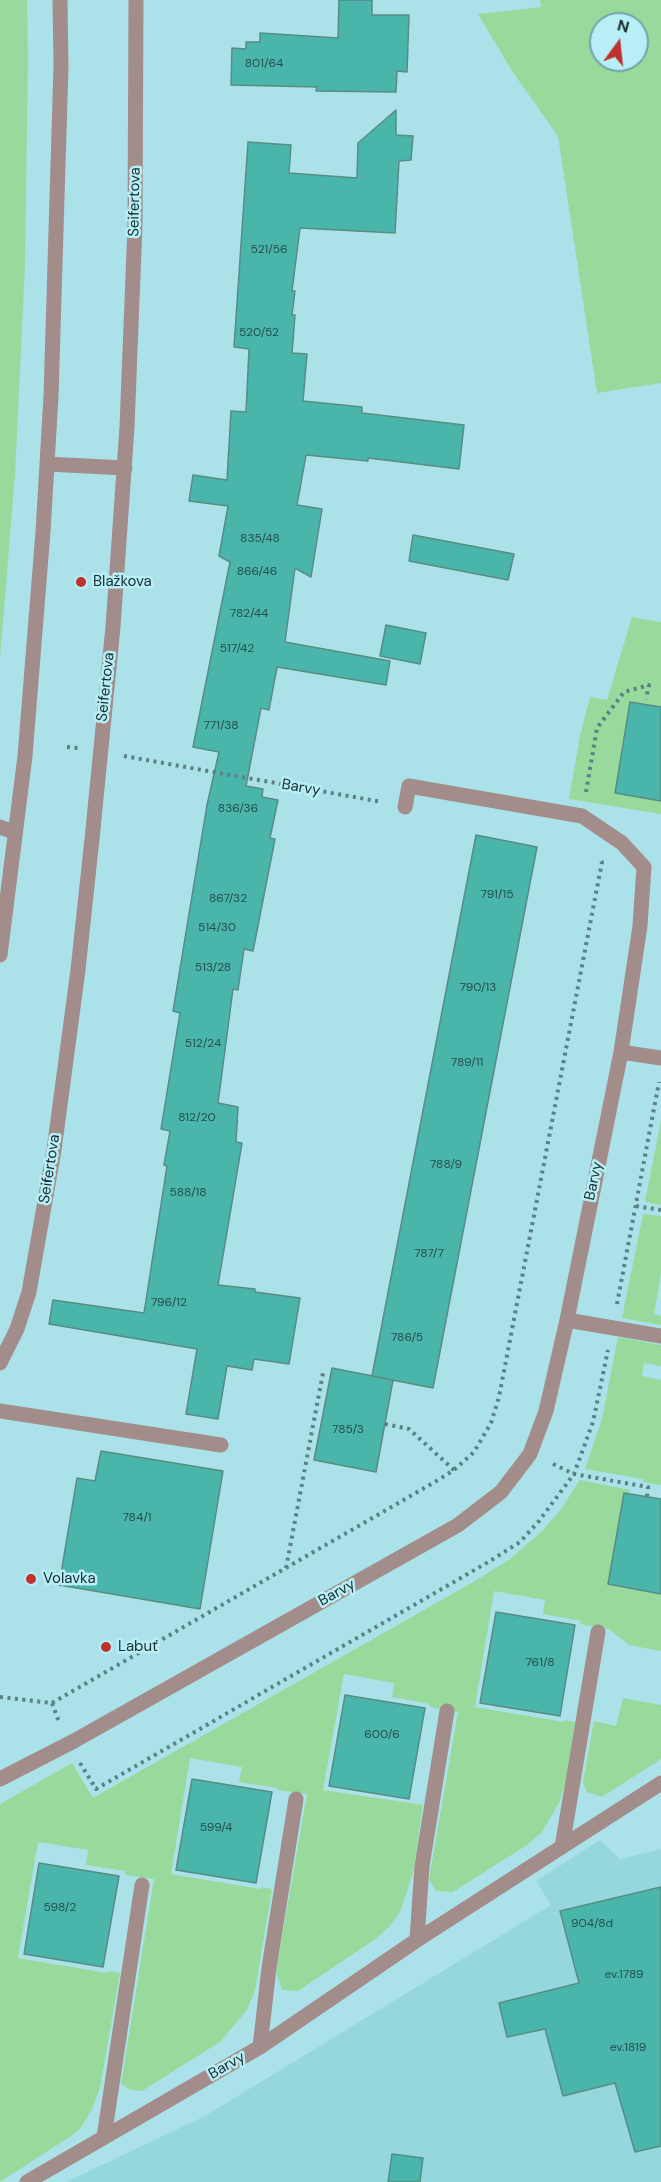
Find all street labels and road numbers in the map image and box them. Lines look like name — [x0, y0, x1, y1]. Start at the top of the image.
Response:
street label: Seifertova — [125, 167, 145, 237]
street label: Seifertova — [93, 651, 119, 723]
street label: Barvy — [280, 776, 322, 800]
street label: Seifertova — [36, 1133, 64, 1205]
street label: Barvy — [581, 1160, 607, 1202]
street label: Barvy — [316, 1576, 358, 1610]
street label: Barvy — [206, 2048, 248, 2084]

